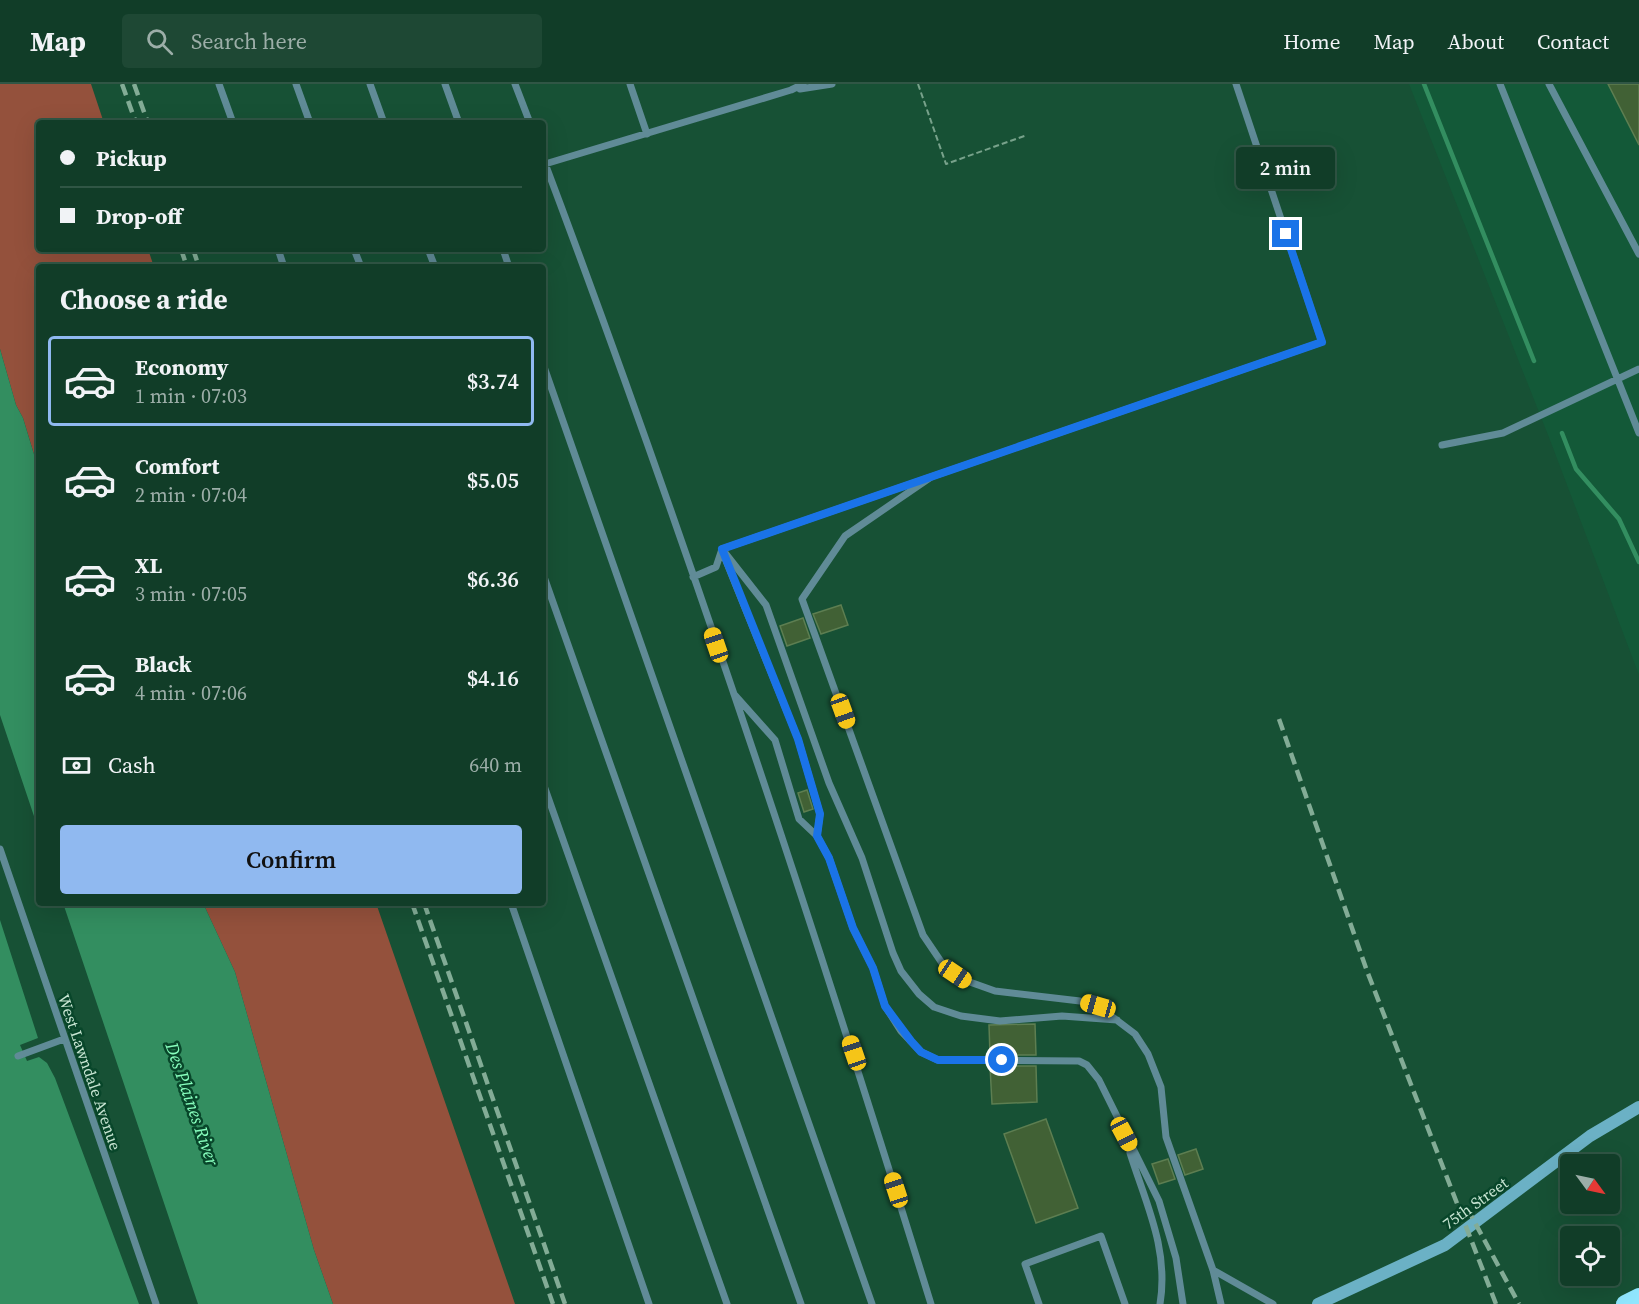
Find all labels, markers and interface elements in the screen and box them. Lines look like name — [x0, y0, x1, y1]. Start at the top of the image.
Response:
search box — [122, 14, 542, 68]
text: Map — [30, 22, 86, 60]
icon: search — [143, 25, 176, 58]
text: Search here — [191, 26, 307, 56]
text: Home — [1283, 27, 1341, 56]
text: Map — [1374, 27, 1415, 56]
text: About — [1448, 27, 1504, 56]
text: Contact — [1537, 27, 1609, 56]
text: Pickup — [96, 143, 167, 173]
callout: 2 min — [1236, 147, 1336, 189]
text: 2 min — [1260, 154, 1311, 182]
text: Drop-off — [96, 201, 182, 231]
route end — [1272, 220, 1299, 247]
text: Choose a ride — [60, 281, 228, 318]
text: Economy — [135, 352, 229, 382]
icon: car — [63, 354, 117, 408]
text: $3.74 — [467, 366, 519, 396]
text: 1 min · 07:03 — [135, 382, 247, 410]
text: Comfort — [135, 451, 219, 481]
icon: car — [63, 453, 117, 507]
text: $5.05 — [467, 465, 519, 495]
text: 2 min · 07:04 — [135, 481, 247, 509]
text: XL — [135, 550, 162, 580]
icon: car — [63, 552, 117, 606]
text: $6.36 — [467, 564, 519, 594]
text: 3 min · 07:05 — [135, 580, 247, 608]
car — [702, 625, 730, 665]
text: Black — [135, 649, 192, 679]
icon: car — [63, 651, 117, 705]
text: $4.16 — [467, 663, 519, 693]
text: 4 min · 07:06 — [135, 679, 247, 707]
car — [828, 691, 858, 731]
icon: cash — [60, 749, 93, 782]
text: Cash — [108, 750, 156, 780]
text: 640 m — [469, 751, 522, 779]
button: Confirm — [60, 825, 522, 894]
car — [935, 956, 975, 992]
street label: West Lawndale Avenue — [53, 991, 127, 1153]
car — [1078, 992, 1118, 1020]
car — [840, 1033, 868, 1073]
water label: Des Plaines River — [159, 1038, 226, 1170]
route start — [988, 1046, 1015, 1073]
car — [1108, 1114, 1140, 1154]
north arrow — [1560, 1154, 1620, 1214]
map controls — [1560, 1154, 1620, 1286]
car — [882, 1170, 910, 1210]
street label: 75th Street — [1438, 1171, 1513, 1234]
button: locate — [1560, 1226, 1620, 1286]

